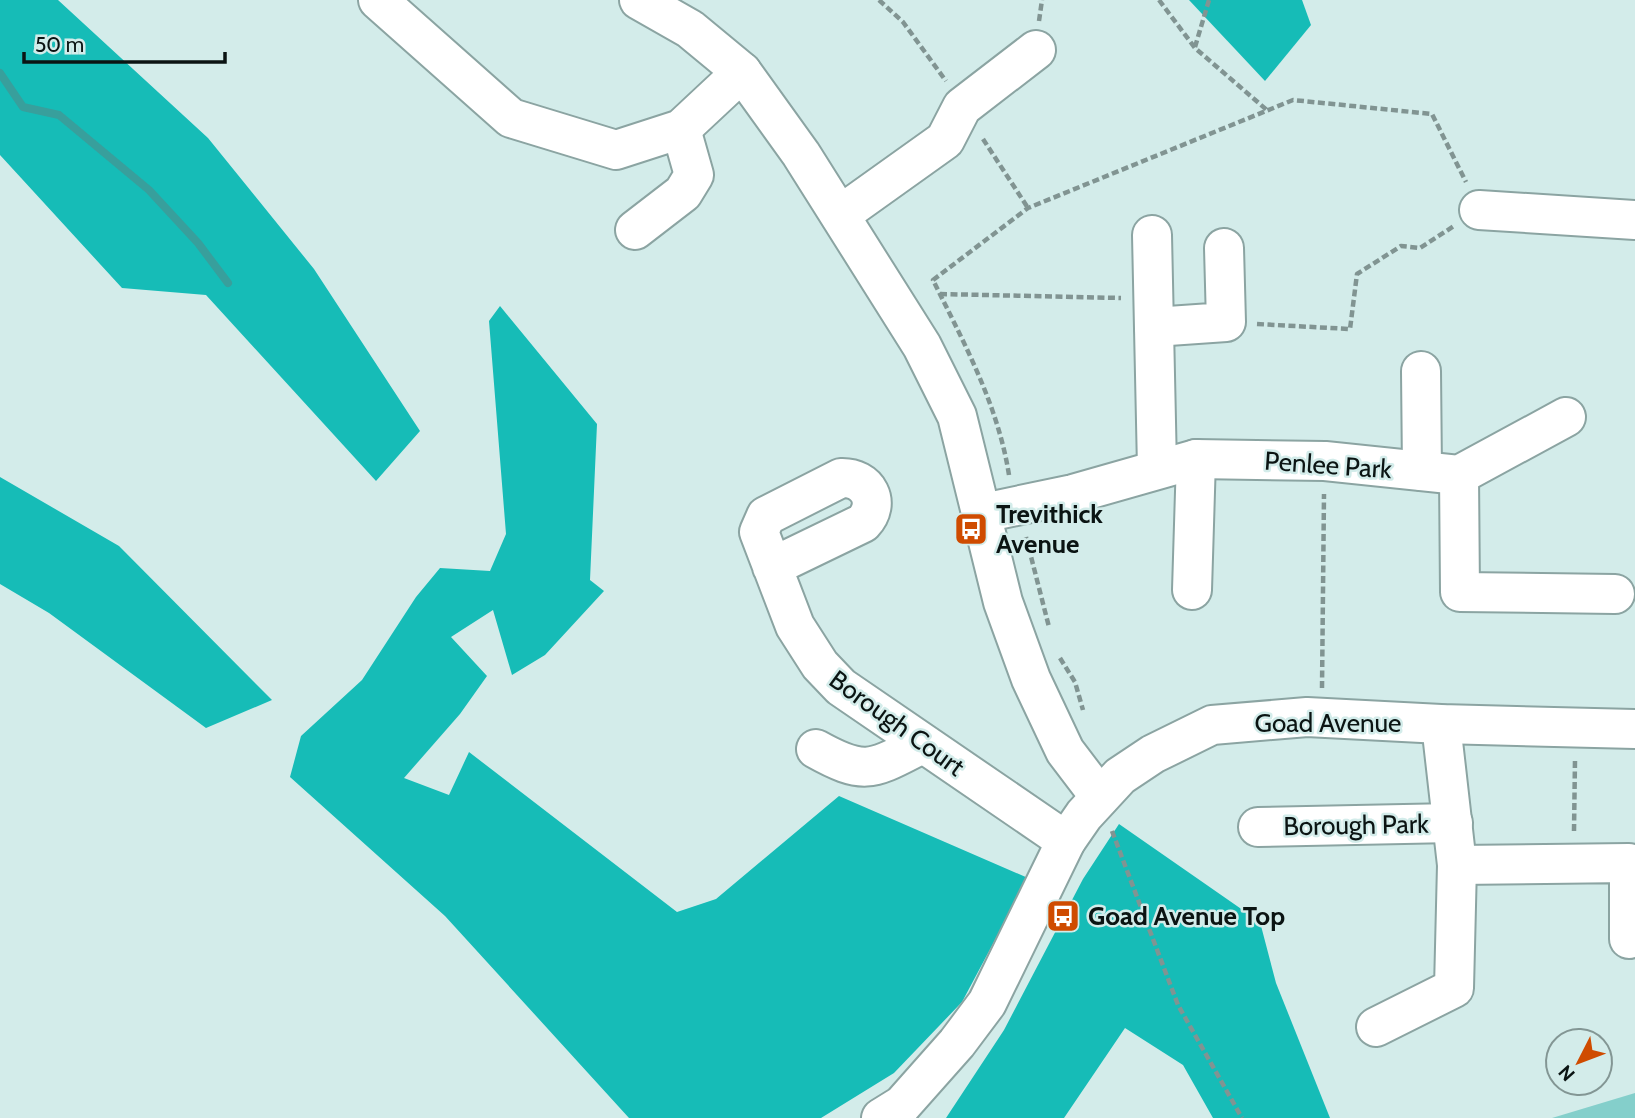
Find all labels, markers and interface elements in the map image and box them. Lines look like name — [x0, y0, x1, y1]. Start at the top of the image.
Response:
scale bar — [24, 21, 226, 65]
text: 50 m — [35, 32, 84, 57]
street label: Penlee Park — [1263, 445, 1393, 485]
place label: Trevithick Avenue — [996, 498, 1103, 560]
bus stop icon: Trevithick Avenue — [952, 510, 990, 548]
street label: Borough Court — [823, 663, 971, 783]
street label: Goad Avenue — [1255, 707, 1401, 739]
street label: Borough Park — [1283, 808, 1429, 842]
bus stop icon: Goad Avenue Top — [1044, 897, 1082, 935]
place label: Goad Avenue Top — [1088, 900, 1285, 932]
north arrow — [1544, 1027, 1614, 1097]
text: N — [1554, 1060, 1580, 1086]

